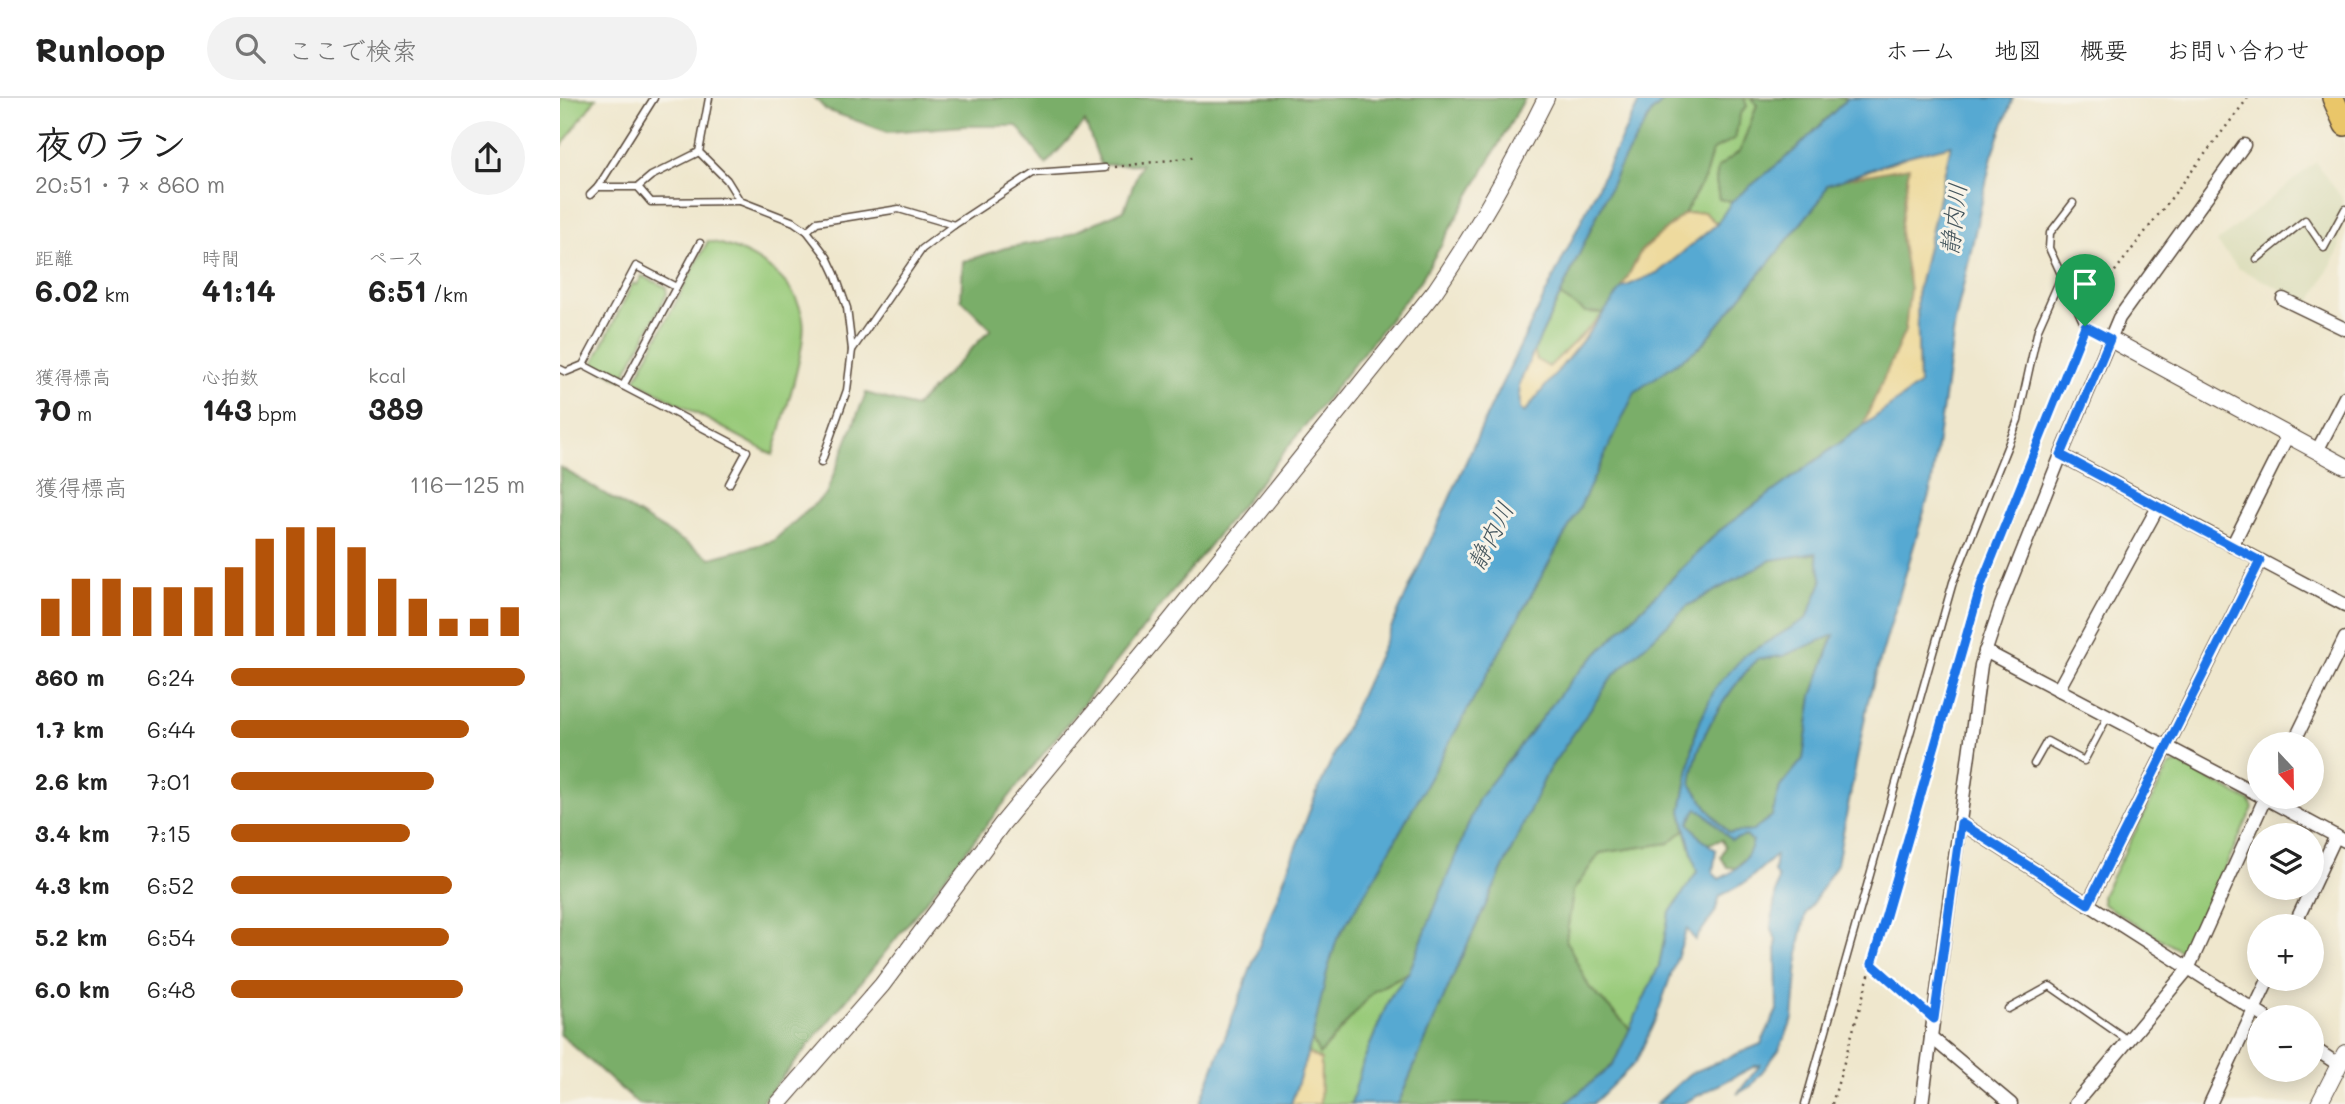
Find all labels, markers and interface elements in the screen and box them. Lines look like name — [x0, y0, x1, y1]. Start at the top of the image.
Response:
search box — [207, 17, 697, 80]
text: Runloop — [35, 27, 165, 70]
icon: search — [231, 29, 269, 67]
text: ここで検索 — [287, 33, 417, 67]
text: ホーム — [1885, 34, 1956, 65]
text: 地図 — [1994, 34, 2042, 65]
text: 概要 — [2080, 34, 2128, 65]
text: お問い合わせ — [2166, 34, 2310, 65]
text: 夜のラン — [35, 118, 187, 168]
button: share — [451, 121, 525, 195]
text: 20:51 · 7 × 860 m — [35, 169, 225, 199]
water label: 静内川 — [1933, 181, 1972, 256]
text: 距離 — [35, 245, 73, 270]
text: 時間 — [202, 245, 240, 270]
text: ペース — [368, 245, 424, 270]
pin — [2055, 254, 2115, 326]
icon: arrive — [2066, 265, 2104, 303]
text: 6.02 — [35, 270, 98, 310]
text: 41:14 — [202, 270, 276, 310]
text: 6:51 — [368, 270, 427, 310]
text: km — [98, 282, 130, 307]
text: /km — [427, 282, 468, 307]
text: kcal — [368, 363, 406, 388]
text: 獲得標高 — [35, 364, 111, 389]
text: 心拍数 — [202, 364, 259, 389]
text: 389 — [368, 388, 423, 428]
text: 70 — [35, 389, 71, 429]
text: 143 — [202, 389, 252, 429]
text: m — [71, 401, 92, 426]
text: bpm — [252, 401, 297, 426]
text: 116–125 m — [410, 469, 525, 499]
text: 獲得標高 — [35, 472, 127, 502]
water label: 静内川 — [1460, 496, 1520, 574]
text: 860 m — [35, 662, 105, 692]
text: 6:24 — [147, 662, 194, 692]
text: 1.7 km — [35, 714, 104, 744]
text: 6:44 — [147, 714, 195, 744]
north arrow — [2247, 732, 2324, 808]
map controls — [2247, 732, 2324, 1082]
text: 2.6 km — [35, 766, 108, 796]
text: 7:01 — [147, 766, 191, 796]
text: 3.4 km — [35, 818, 109, 848]
text: 7:15 — [147, 818, 191, 848]
button: layers — [2247, 823, 2324, 900]
text: 4.3 km — [35, 870, 109, 900]
text: 6:52 — [147, 870, 194, 900]
button: + — [2247, 914, 2324, 991]
text: 5.2 km — [35, 922, 107, 952]
text: 6:54 — [147, 922, 195, 952]
text: 6.0 km — [35, 974, 110, 1004]
text: 6:48 — [147, 974, 195, 1004]
button: − — [2247, 1005, 2324, 1082]

